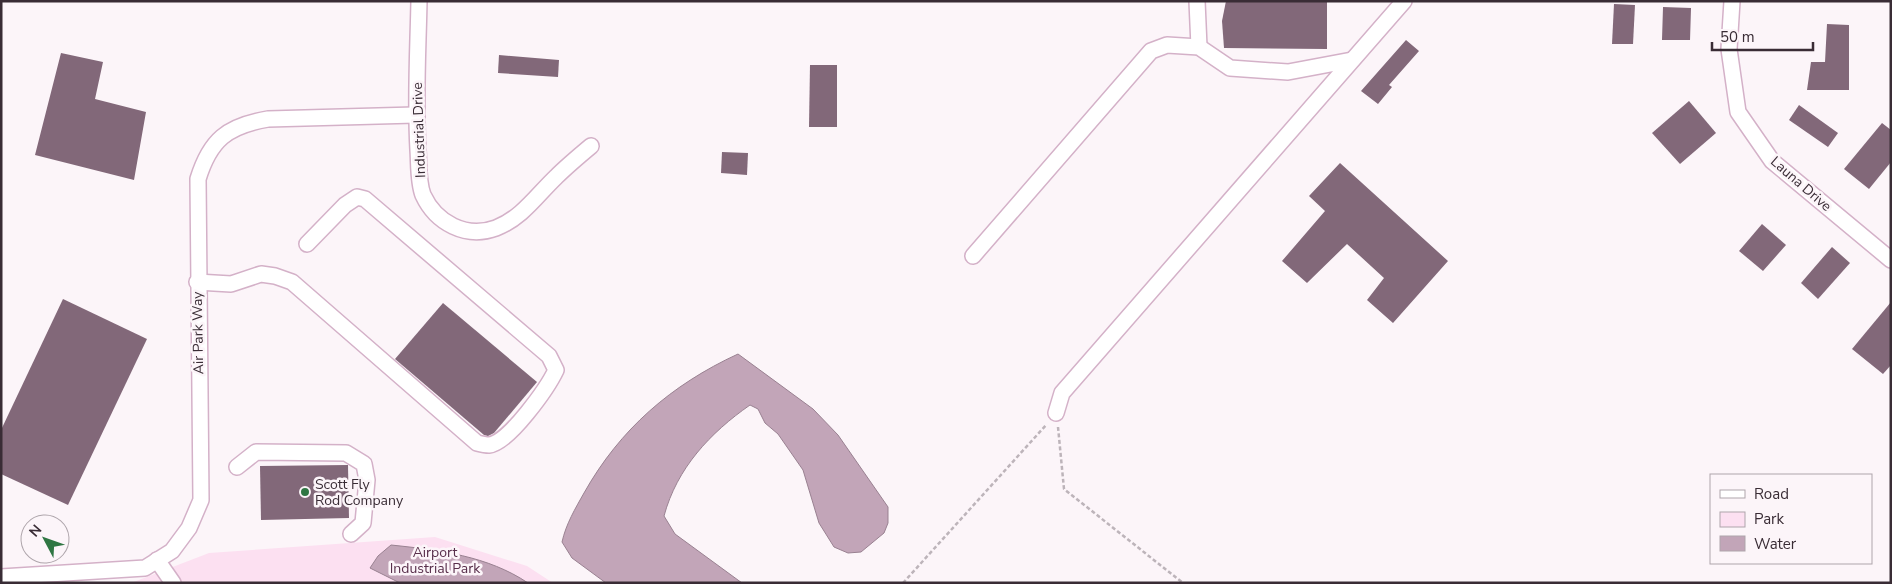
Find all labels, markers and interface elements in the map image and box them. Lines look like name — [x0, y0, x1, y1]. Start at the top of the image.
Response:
scale bar — [1712, 20, 1813, 52]
text: 50 m — [1720, 27, 1755, 47]
street label: Industrial Drive — [408, 82, 430, 178]
street label: Launa Drive — [1766, 152, 1836, 216]
street label: Air Park Way — [188, 291, 208, 375]
legend — [1710, 474, 1872, 564]
place label: Scott Fly Rod Company — [315, 475, 404, 510]
text: Road — [1754, 484, 1789, 504]
marker: Scott Fly Rod Company — [299, 486, 311, 498]
text: Park — [1754, 509, 1784, 529]
north arrow — [20, 514, 70, 564]
text: N — [25, 521, 46, 541]
text: Water — [1754, 534, 1797, 554]
park label: Airport Industrial Park — [390, 543, 481, 578]

